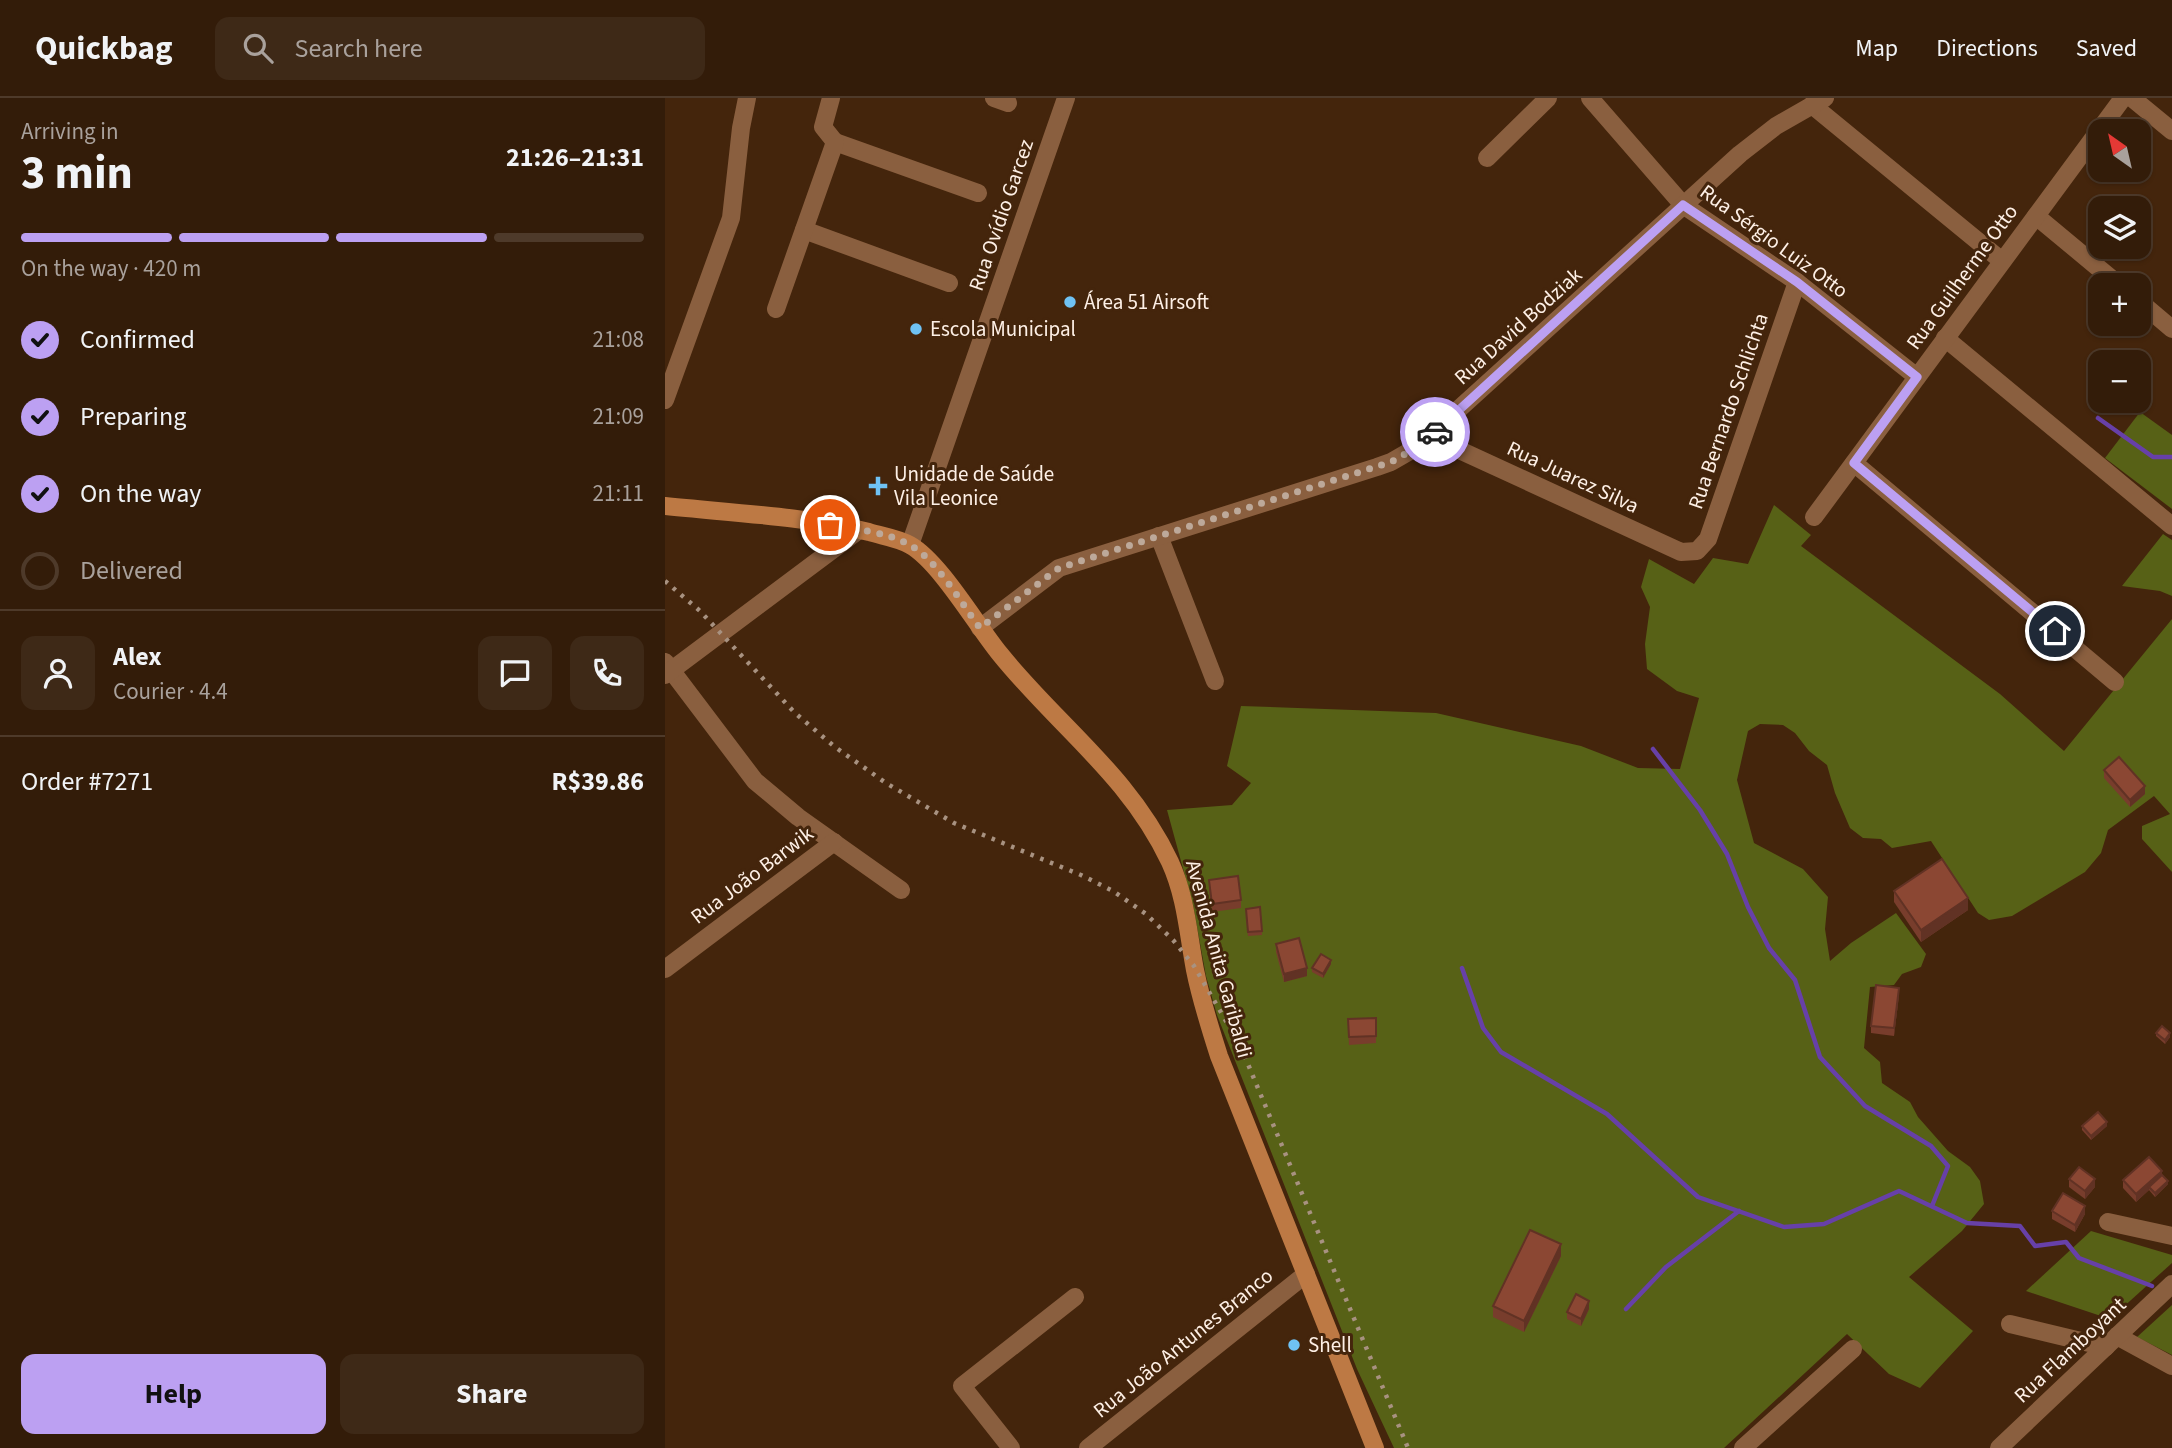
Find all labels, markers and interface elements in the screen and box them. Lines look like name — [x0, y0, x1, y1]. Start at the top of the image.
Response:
search box — [215, 17, 705, 80]
text: Quickbag — [35, 25, 173, 72]
icon: search — [239, 29, 277, 67]
text: Search here — [295, 30, 423, 67]
text: Map — [1855, 31, 1898, 66]
text: Directions — [1936, 31, 2038, 66]
text: Saved — [2076, 31, 2137, 66]
text: Arriving in — [21, 115, 119, 148]
north arrow — [2088, 119, 2151, 182]
map controls — [2088, 119, 2151, 413]
street label: Rua Ovídio Garcez — [961, 135, 1041, 295]
text: 21:26–21:31 — [506, 139, 644, 176]
text: 3 min — [21, 141, 133, 206]
street label: Rua Sérgio Luiz Otto — [1694, 177, 1854, 305]
button: layers — [2088, 196, 2151, 259]
street label: Rua Guilherme Otto — [1899, 198, 2025, 356]
text: On the way · 420 m — [21, 252, 201, 285]
street label: Rua David Bodziak — [1447, 260, 1589, 392]
button: + — [2088, 273, 2151, 336]
place label: Área 51 Airsoft — [1084, 287, 1209, 317]
marker: Área 51 Airsoft — [1062, 294, 1078, 310]
street label: Rua Bernardo Schlichta — [1680, 309, 1776, 513]
place label: Escola Municipal — [930, 314, 1076, 344]
icon: check — [21, 321, 59, 359]
text: Confirmed — [80, 321, 195, 358]
marker: Escola Municipal — [908, 321, 924, 337]
text: 21:08 — [593, 323, 644, 356]
button: − — [2088, 350, 2151, 413]
courier — [1400, 397, 1470, 467]
icon: check — [21, 398, 59, 436]
text: Preparing — [80, 398, 186, 435]
text: 21:09 — [593, 400, 644, 433]
icon: car — [1416, 413, 1454, 451]
street label: Rua Juarez Silva — [1502, 433, 1644, 521]
place label: Unidade de Saúde Vila Leonice — [894, 459, 1054, 513]
icon: check — [21, 475, 59, 513]
text: On the way — [80, 475, 201, 512]
marker: Unidade de Saúde Vila Leonice — [868, 476, 888, 496]
text: 21:11 — [593, 477, 644, 510]
pin — [800, 495, 860, 555]
icon: bag — [811, 506, 849, 544]
text: Delivered — [80, 552, 183, 589]
pin — [2025, 601, 2085, 661]
icon: home — [2036, 612, 2074, 650]
button: person — [21, 636, 95, 710]
button: chat — [478, 636, 552, 710]
button: phone — [570, 636, 644, 710]
text: Alex — [113, 638, 162, 675]
text: Courier · 4.4 — [113, 675, 228, 708]
text: Order #7271 — [21, 763, 153, 800]
text: R$39.86 — [552, 763, 644, 800]
street label: Rua João Barwik — [684, 819, 820, 931]
street label: Avenida Anita Garibaldi — [1178, 857, 1260, 1061]
street label: Rua João Antunes Branco — [1087, 1261, 1279, 1425]
street label: Rua Flamboyant — [2007, 1290, 2133, 1410]
place label: Shell — [1308, 1330, 1352, 1360]
marker: Shell — [1286, 1337, 1302, 1353]
button: Help — [21, 1354, 326, 1434]
button: Share — [340, 1354, 644, 1434]

